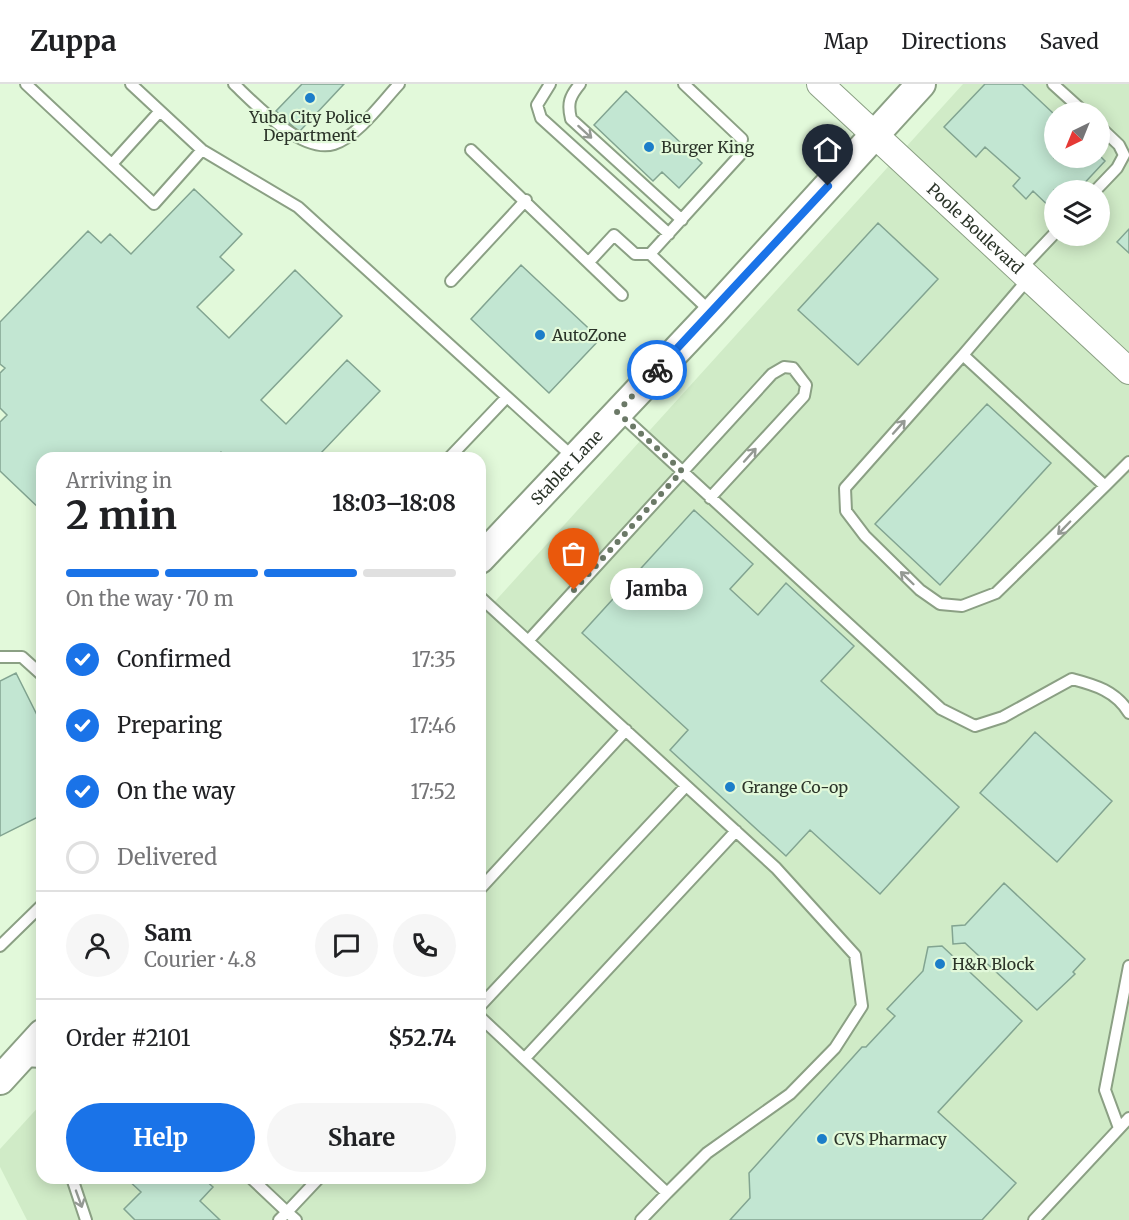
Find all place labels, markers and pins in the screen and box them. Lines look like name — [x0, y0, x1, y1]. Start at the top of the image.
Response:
marker: Yuba City Police Department — [303, 91, 317, 105]
place label: Yuba City Police Department — [248, 107, 371, 145]
pin — [802, 124, 853, 186]
place label: Burger King — [661, 137, 754, 157]
marker: Burger King — [642, 140, 656, 154]
place label: AutoZone — [551, 325, 626, 345]
marker: AutoZone — [533, 328, 547, 342]
pin — [548, 528, 599, 590]
callout: Jamba — [610, 569, 703, 611]
place label: Grange Co-op — [742, 777, 848, 797]
marker: Grange Co-op — [723, 780, 737, 794]
place label: H&R Block — [952, 954, 1035, 974]
marker: H&R Block — [933, 957, 947, 971]
place label: CVS Pharmacy — [834, 1129, 948, 1149]
marker: CVS Pharmacy — [815, 1132, 829, 1146]

